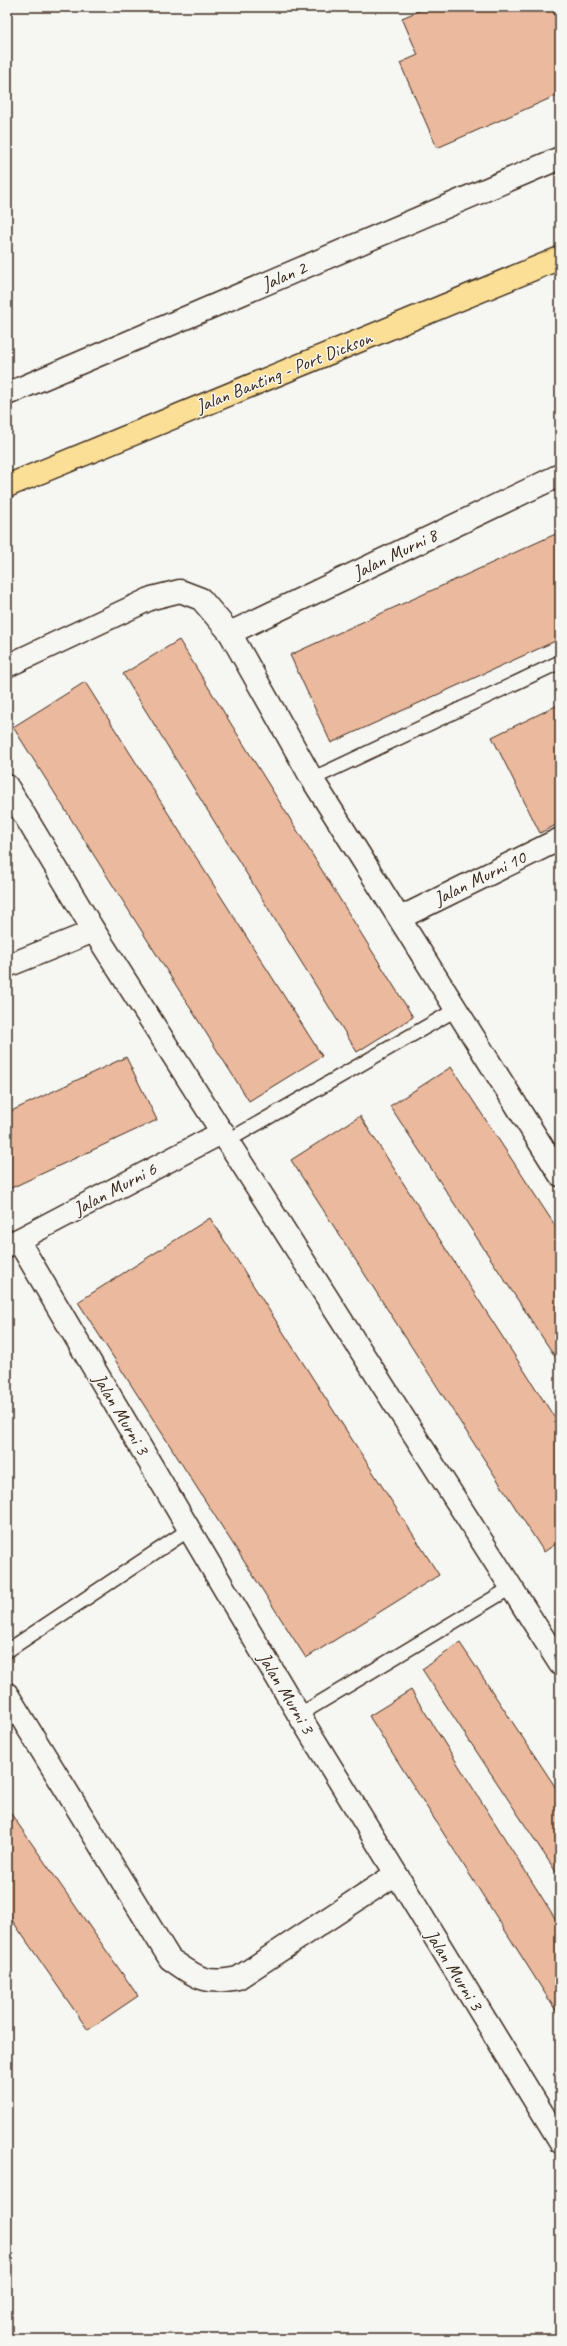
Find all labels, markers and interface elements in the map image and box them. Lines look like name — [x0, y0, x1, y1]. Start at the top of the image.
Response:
street label: Jalan 2 — [257, 255, 311, 297]
street label: Jalan Banting - Port Dickson — [192, 325, 377, 419]
street label: Jalan Murni 8 — [348, 522, 443, 585]
street label: Jalan Murni 10 — [429, 845, 531, 911]
street label: Jalan Murni 6 — [68, 1156, 162, 1221]
street label: Jalan Murni 3 — [87, 1368, 155, 1460]
street label: Jalan Murni 3 — [252, 1647, 320, 1739]
street label: Jalan Murni 3 — [419, 1924, 489, 2016]

